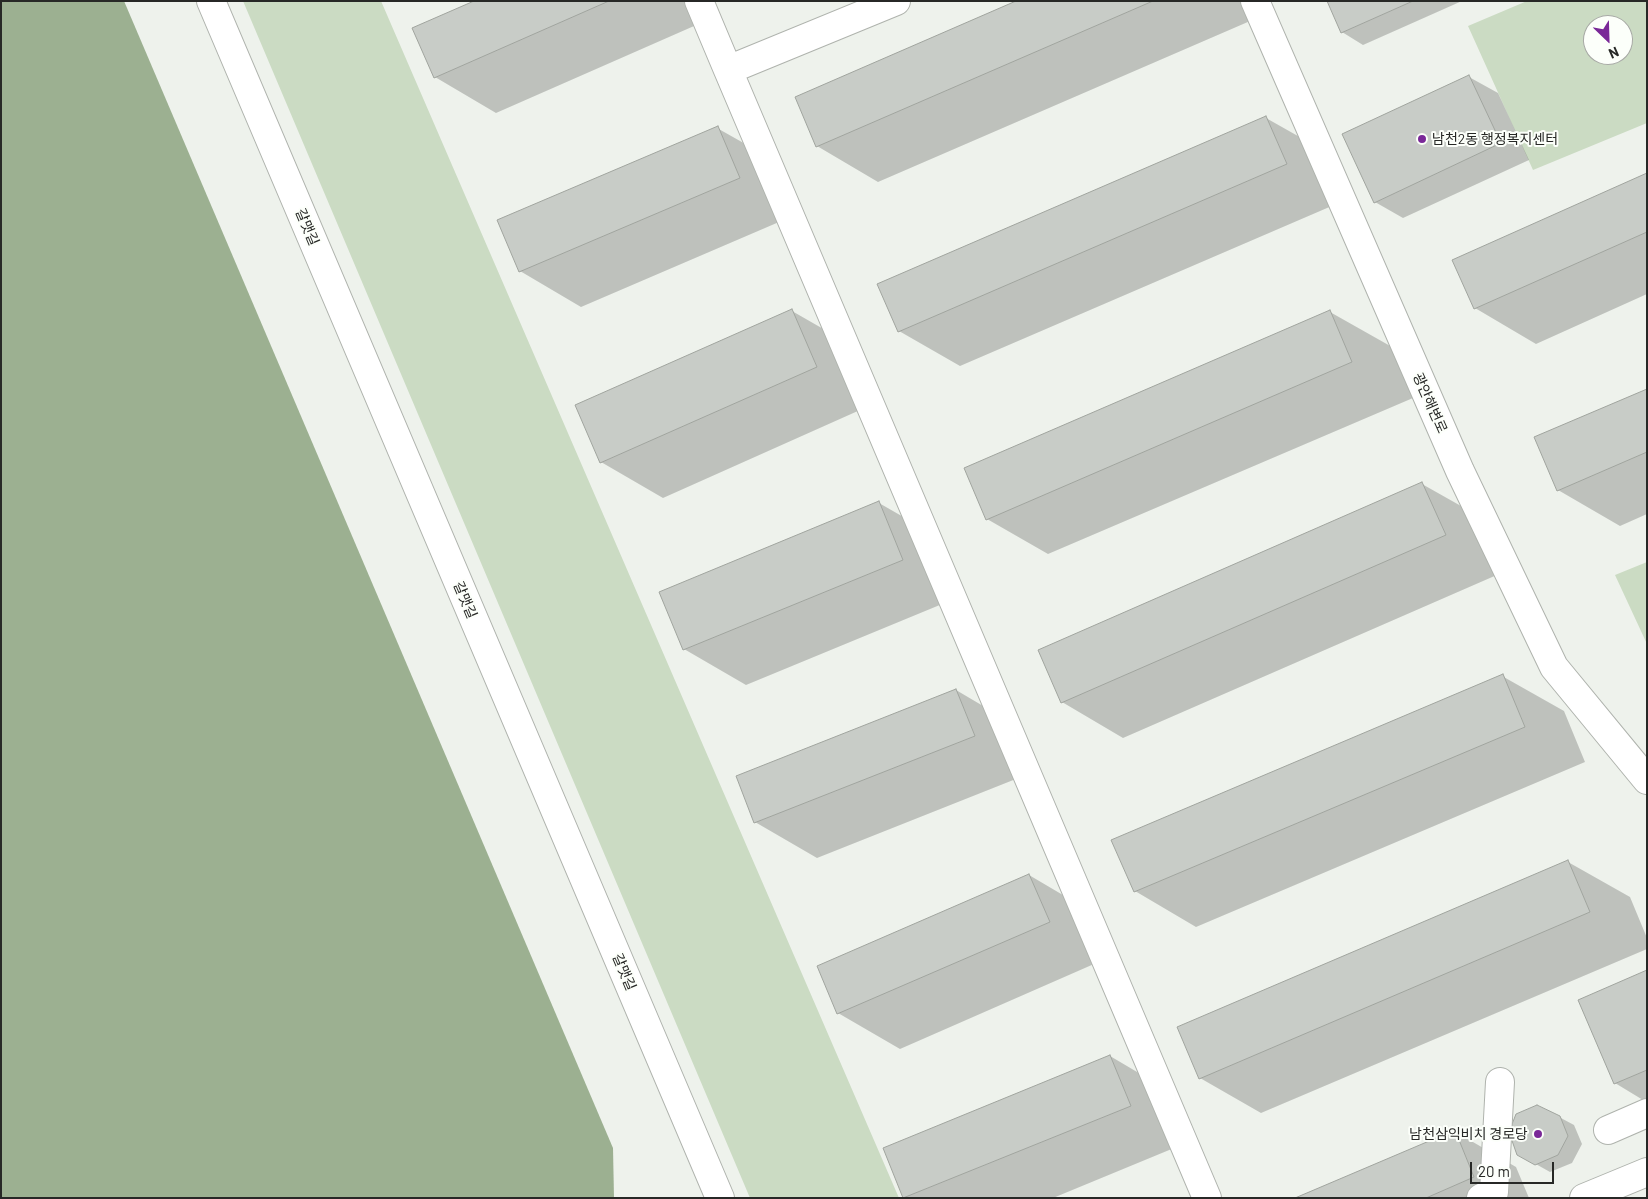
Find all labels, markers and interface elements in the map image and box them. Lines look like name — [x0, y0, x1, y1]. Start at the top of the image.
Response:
north arrow — [1583, 15, 1633, 65]
text: N — [1606, 44, 1622, 63]
place label: 남천2동 행정복지센터 — [1432, 131, 1558, 147]
marker: 남천2동 행정복지센터 — [1416, 133, 1428, 145]
street label: 갈맷길 — [292, 206, 322, 248]
street label: 광안해변로 — [1409, 370, 1451, 436]
street label: 갈맷길 — [450, 579, 480, 621]
street label: 갈맷길 — [609, 951, 639, 993]
place label: 남천삼익비치 경로당 — [1409, 1126, 1528, 1142]
marker: 남천삼익비치 경로당 — [1532, 1128, 1544, 1140]
scale bar — [1473, 1152, 1557, 1184]
text: 20 m — [1478, 1162, 1510, 1180]

